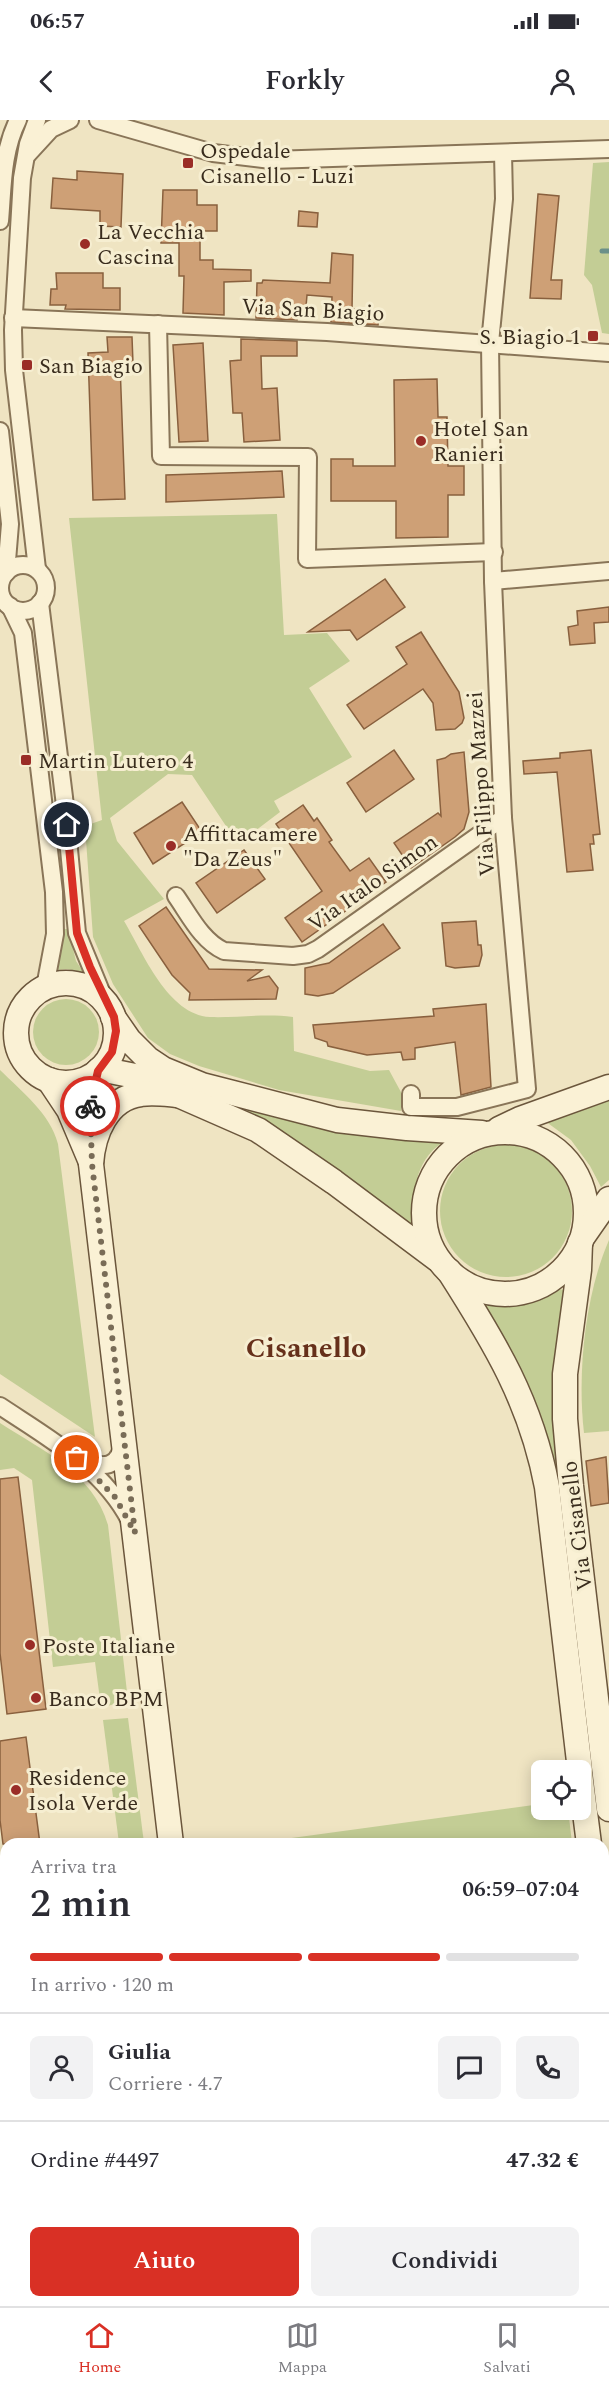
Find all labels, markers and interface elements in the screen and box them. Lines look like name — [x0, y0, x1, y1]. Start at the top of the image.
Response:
text: 06:57 — [30, 5, 85, 38]
text: Forkly — [265, 60, 344, 102]
icon: back — [30, 65, 63, 98]
icon: person — [546, 65, 579, 98]
place label: Ospedale Cisanello - Luzi — [200, 135, 354, 193]
marker: Ospedale Cisanello - Luzi — [181, 156, 195, 170]
place label: La Vecchia Cascina — [97, 216, 205, 274]
marker: La Vecchia Cascina — [78, 237, 92, 251]
street label: Via San Biagio — [240, 290, 385, 331]
place label: S. Biagio 1 — [479, 321, 581, 354]
marker: S. Biagio 1 — [586, 329, 600, 343]
place label: San Biagio — [39, 350, 143, 383]
marker: San Biagio — [20, 358, 34, 372]
place label: Hotel San Ranieri — [433, 413, 529, 471]
marker: Hotel San Ranieri — [414, 434, 428, 448]
street label: Via Filippo Mazzei — [459, 690, 504, 878]
place label: Martin Lutero 4 — [38, 745, 193, 778]
marker: Martin Lutero 4 — [19, 753, 33, 767]
pin — [41, 799, 92, 850]
icon: home — [50, 808, 83, 841]
place label: Affittacamere "Da Zeus" — [183, 818, 318, 876]
street label: Via Italo Simon — [301, 826, 445, 940]
marker: Affittacamere "Da Zeus" — [164, 839, 178, 853]
courier — [60, 1076, 120, 1136]
icon: bike — [74, 1090, 107, 1123]
district label: Cisanello — [246, 1327, 366, 1370]
pin — [51, 1432, 102, 1483]
icon: bag — [60, 1441, 93, 1474]
street label: Via Cisanello — [553, 1459, 602, 1593]
place label: Poste Italiane — [42, 1630, 175, 1663]
marker: Poste Italiane — [23, 1638, 37, 1652]
place label: Banco BPM — [48, 1683, 164, 1716]
marker: Banco BPM — [29, 1691, 43, 1705]
map controls — [531, 1760, 591, 1820]
button: locate — [531, 1760, 591, 1820]
place label: Residence Isola Verde — [28, 1762, 138, 1820]
marker: Residence Isola Verde — [9, 1783, 23, 1797]
text: Arriva tra — [30, 1852, 117, 1882]
text: 06:59–07:04 — [462, 1873, 579, 1906]
text: 2 min — [30, 1875, 131, 1934]
text: In arrivo · 120 m — [30, 1970, 174, 2000]
button: person — [30, 2036, 93, 2099]
text: Giulia — [108, 2036, 171, 2069]
button: chat — [438, 2036, 501, 2099]
button: phone — [516, 2036, 579, 2099]
text: Corriere · 4.7 — [108, 2069, 223, 2099]
text: Ordine #4497 — [30, 2144, 160, 2177]
text: 47.32 € — [506, 2144, 579, 2177]
button: Aiuto — [30, 2227, 299, 2296]
button: Condividi — [311, 2227, 579, 2296]
tab: Home — [78, 2319, 121, 2379]
tab: Mappa — [278, 2319, 327, 2379]
tab: Salvati — [483, 2319, 531, 2379]

